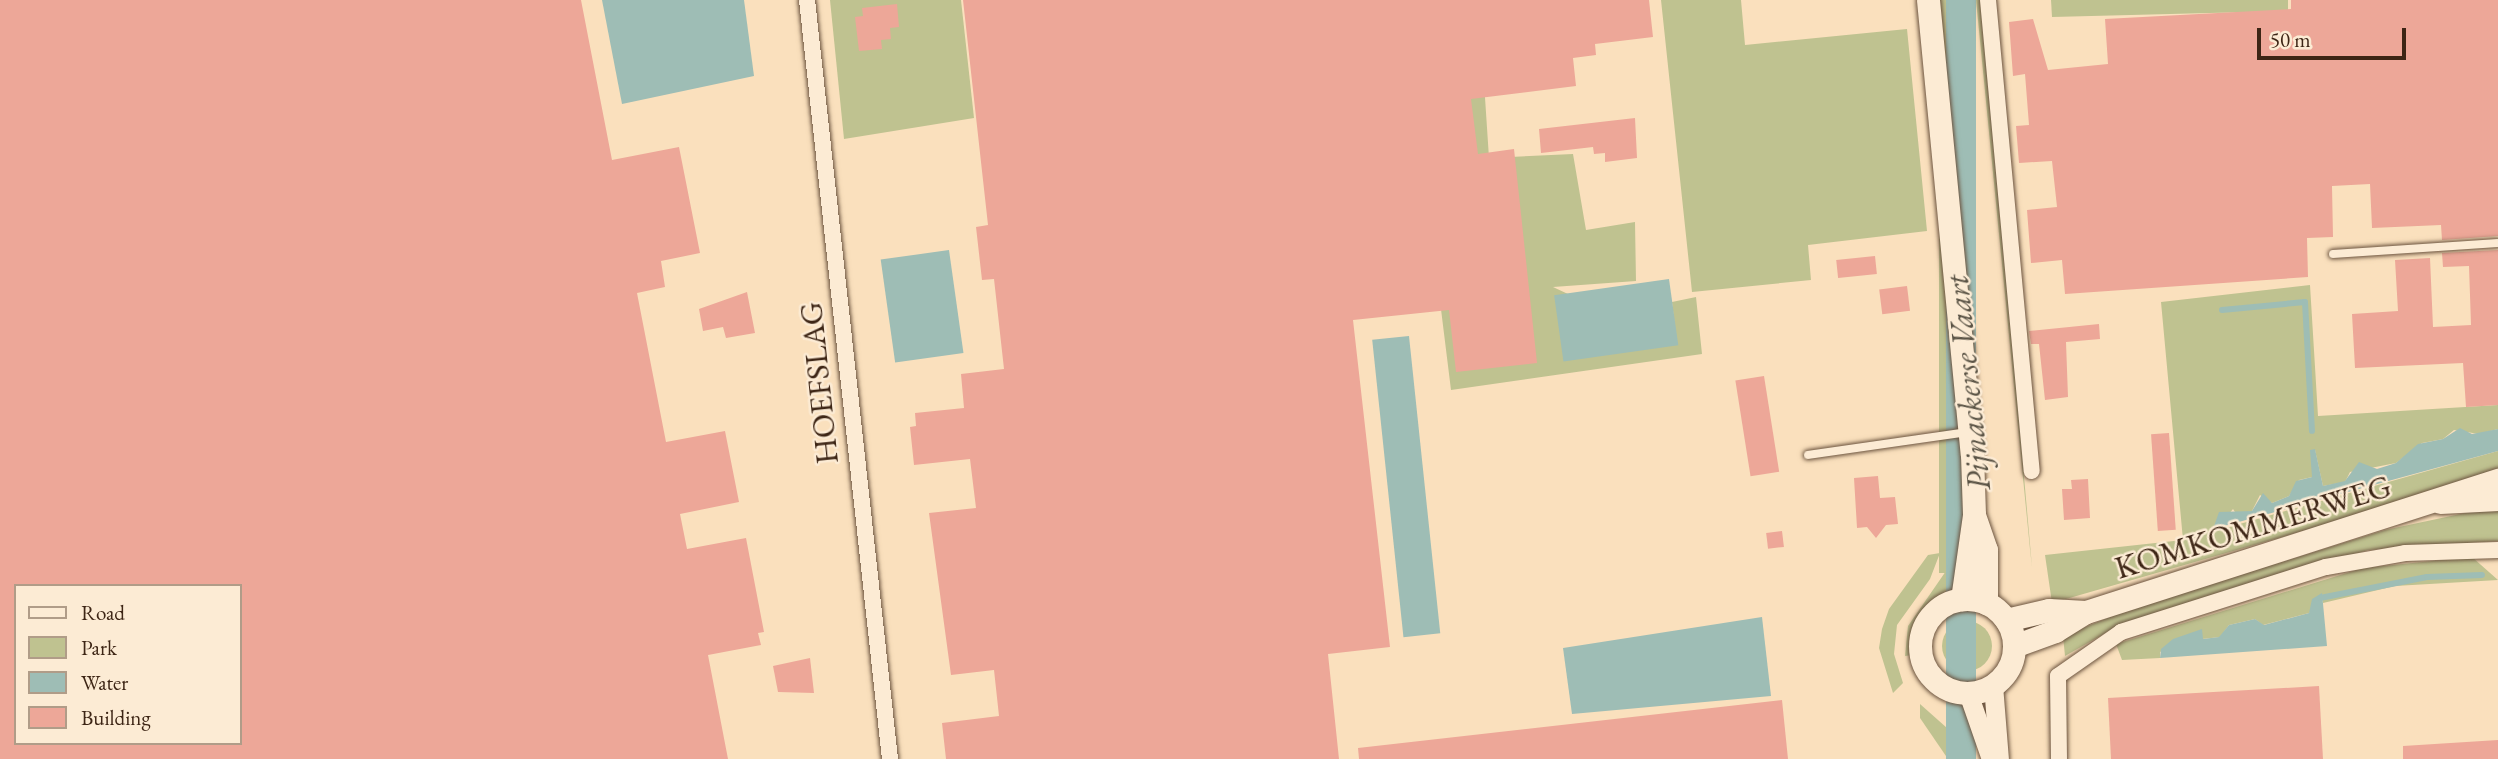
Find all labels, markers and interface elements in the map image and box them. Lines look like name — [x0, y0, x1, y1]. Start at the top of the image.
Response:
scale bar — [2260, 14, 2409, 58]
text: 50 m — [2270, 26, 2311, 53]
water label: Pijnackerse Vaart — [1937, 273, 1999, 493]
street label: HOEFSLAG — [791, 300, 847, 466]
street label: KOMKOMMERWEG — [2110, 467, 2396, 587]
legend — [14, 584, 242, 745]
text: Road — [81, 599, 125, 626]
text: Park — [81, 634, 117, 661]
text: Water — [81, 669, 128, 696]
text: Building — [81, 704, 151, 731]

